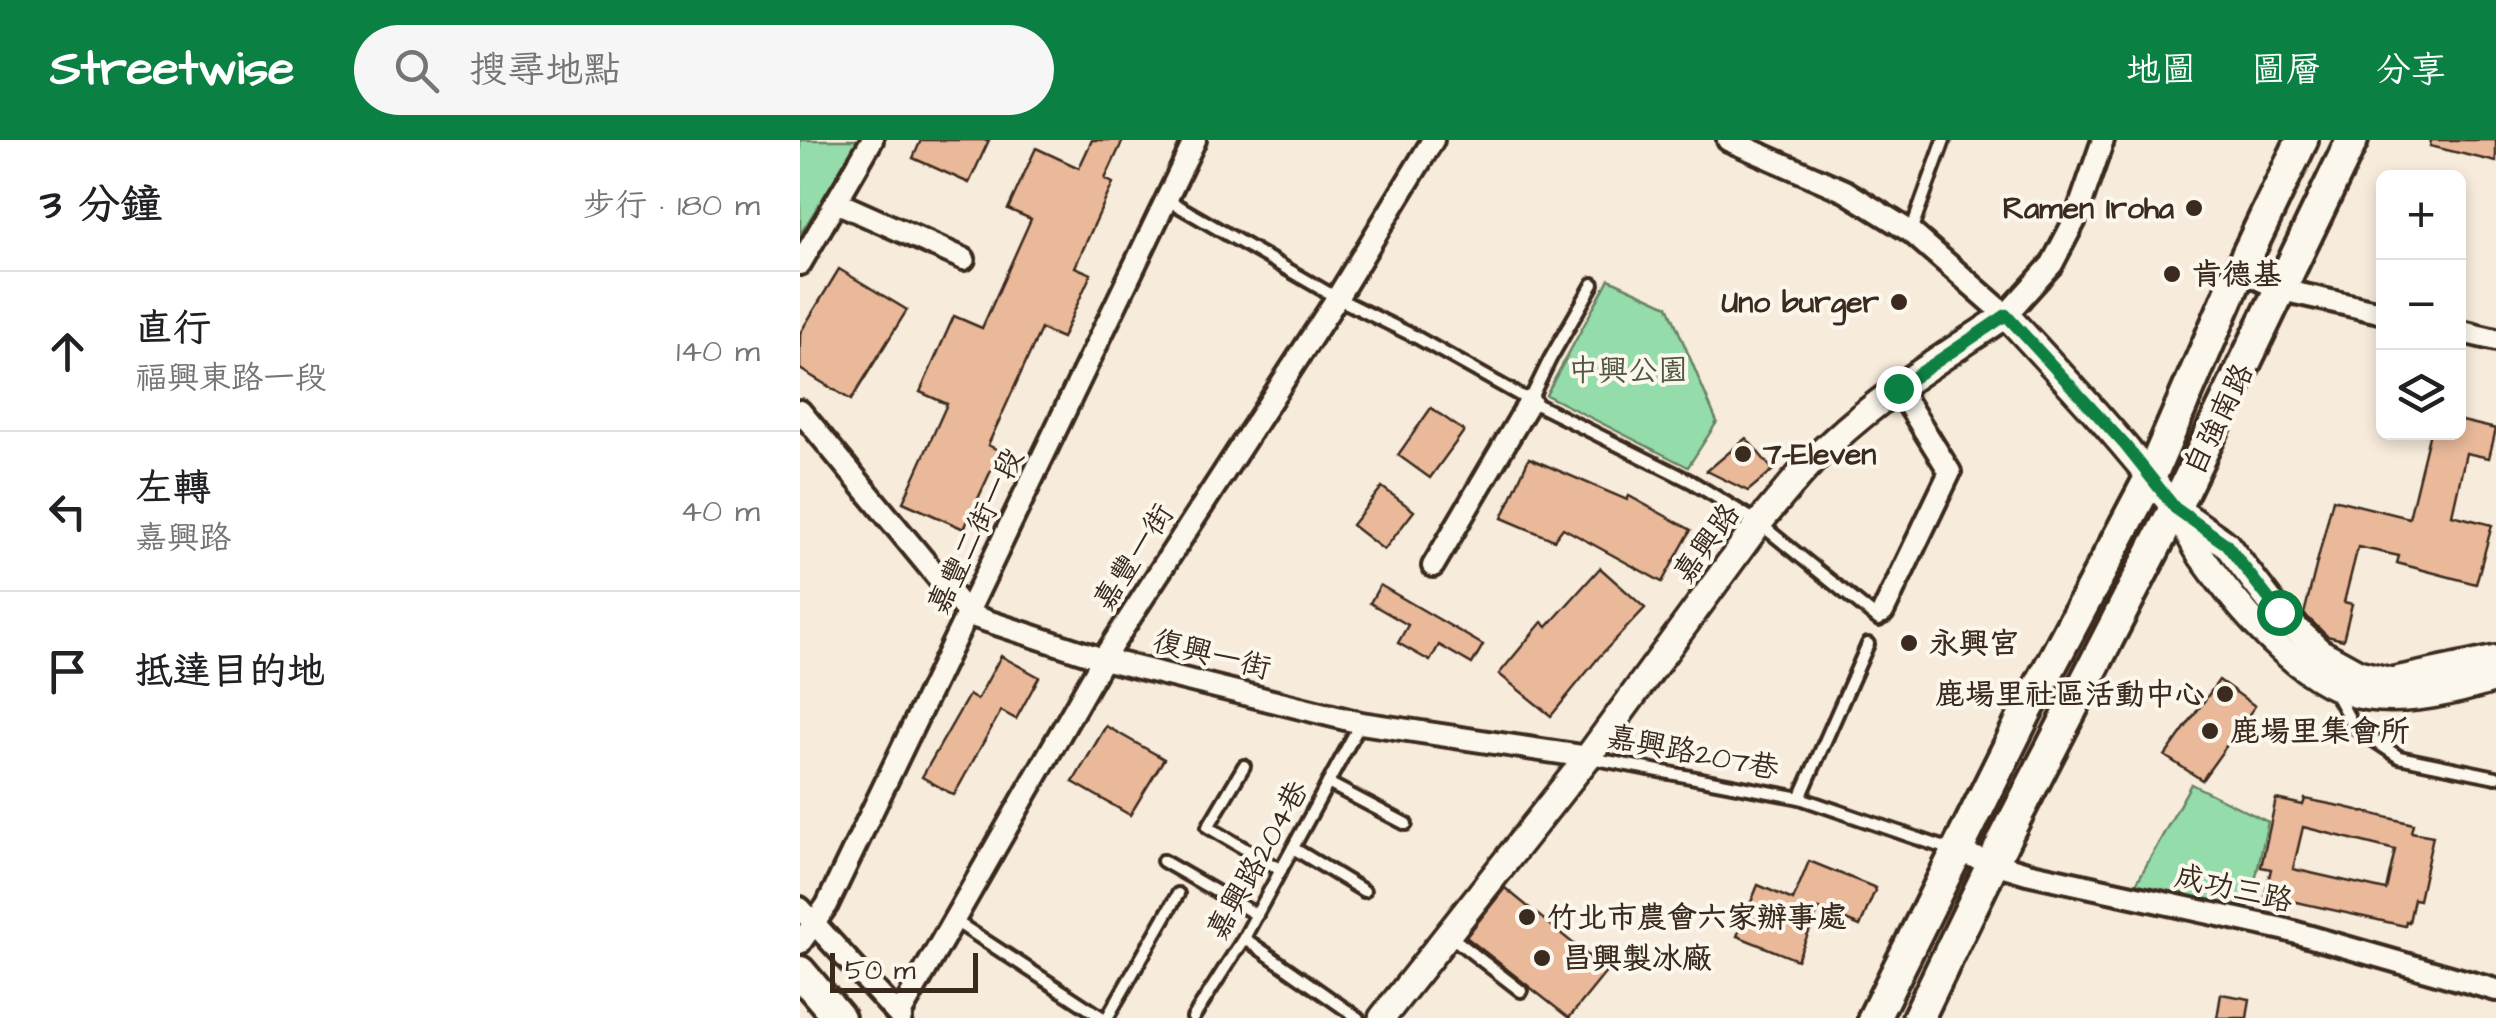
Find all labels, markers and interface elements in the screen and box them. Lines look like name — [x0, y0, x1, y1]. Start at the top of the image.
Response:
search box — [354, 25, 1054, 115]
text: Streetwise — [50, 37, 294, 103]
icon: search — [389, 43, 444, 98]
text: 搜尋地點 — [469, 45, 621, 97]
text: 地圖 — [2126, 46, 2196, 95]
text: 圖層 — [2251, 46, 2321, 95]
text: 分享 — [2376, 46, 2446, 95]
map controls — [2376, 170, 2466, 440]
button: + — [2376, 170, 2466, 260]
text: 3 分鐘 — [40, 177, 162, 235]
text: 步行 · 180 m — [583, 183, 760, 228]
place label: Ramen Iroha — [2003, 188, 2175, 230]
marker: Ramen Iroha — [2183, 197, 2205, 219]
place label: 肯德基 — [2192, 254, 2282, 296]
button: − — [2376, 260, 2466, 350]
marker: 肯德基 — [2161, 263, 2183, 285]
place label: Uno burger — [1721, 282, 1879, 326]
marker: Uno burger — [1888, 291, 1910, 313]
text: 直行 — [135, 303, 211, 355]
icon: ahead — [40, 324, 95, 379]
text: 140 m — [676, 329, 760, 374]
park label: 中興公園 — [1568, 350, 1688, 392]
button: layers — [2376, 350, 2466, 440]
text: 福興東路一段 — [135, 356, 327, 401]
street label: 自強南路 — [2174, 356, 2264, 483]
route end — [1876, 366, 1922, 412]
place label: 7-Eleven — [1762, 434, 1876, 476]
street label: 嘉豐二街一段 — [918, 441, 1034, 622]
marker: 7-Eleven — [1732, 443, 1754, 465]
text: 左轉 — [135, 463, 211, 515]
icon: left — [40, 484, 95, 539]
text: 40 m — [680, 489, 760, 534]
street label: 嘉興路 — [1663, 495, 1750, 592]
street label: 嘉豐一街 — [1084, 496, 1184, 619]
text: 嘉興路 — [135, 516, 231, 561]
route start — [2257, 590, 2303, 636]
street label: 復興一街 — [1148, 620, 1275, 690]
place label: 永興宮 — [1929, 623, 2019, 665]
marker: 永興宮 — [1898, 632, 1920, 654]
icon: arrive — [40, 644, 95, 699]
text: 抵達目的地 — [135, 646, 325, 698]
place label: 鹿場里社區活動中心 — [1935, 674, 2205, 716]
marker: 鹿場里社區活動中心 — [2214, 683, 2236, 705]
place label: 鹿場里集會所 — [2230, 711, 2410, 753]
street label: 嘉興路207巷 — [1603, 716, 1782, 790]
marker: 鹿場里集會所 — [2199, 720, 2221, 742]
street label: 嘉興路204巷 — [1197, 773, 1319, 948]
street label: 成功三路 — [2171, 855, 2297, 923]
place label: 竹北市農會六家辦事處 — [1547, 897, 1847, 939]
marker: 竹北市農會六家辦事處 — [1516, 906, 1538, 928]
place label: 昌興製冰廠 — [1562, 938, 1712, 980]
marker: 昌興製冰廠 — [1531, 947, 1553, 969]
scale bar — [830, 948, 978, 992]
text: 50 m — [845, 951, 916, 990]

